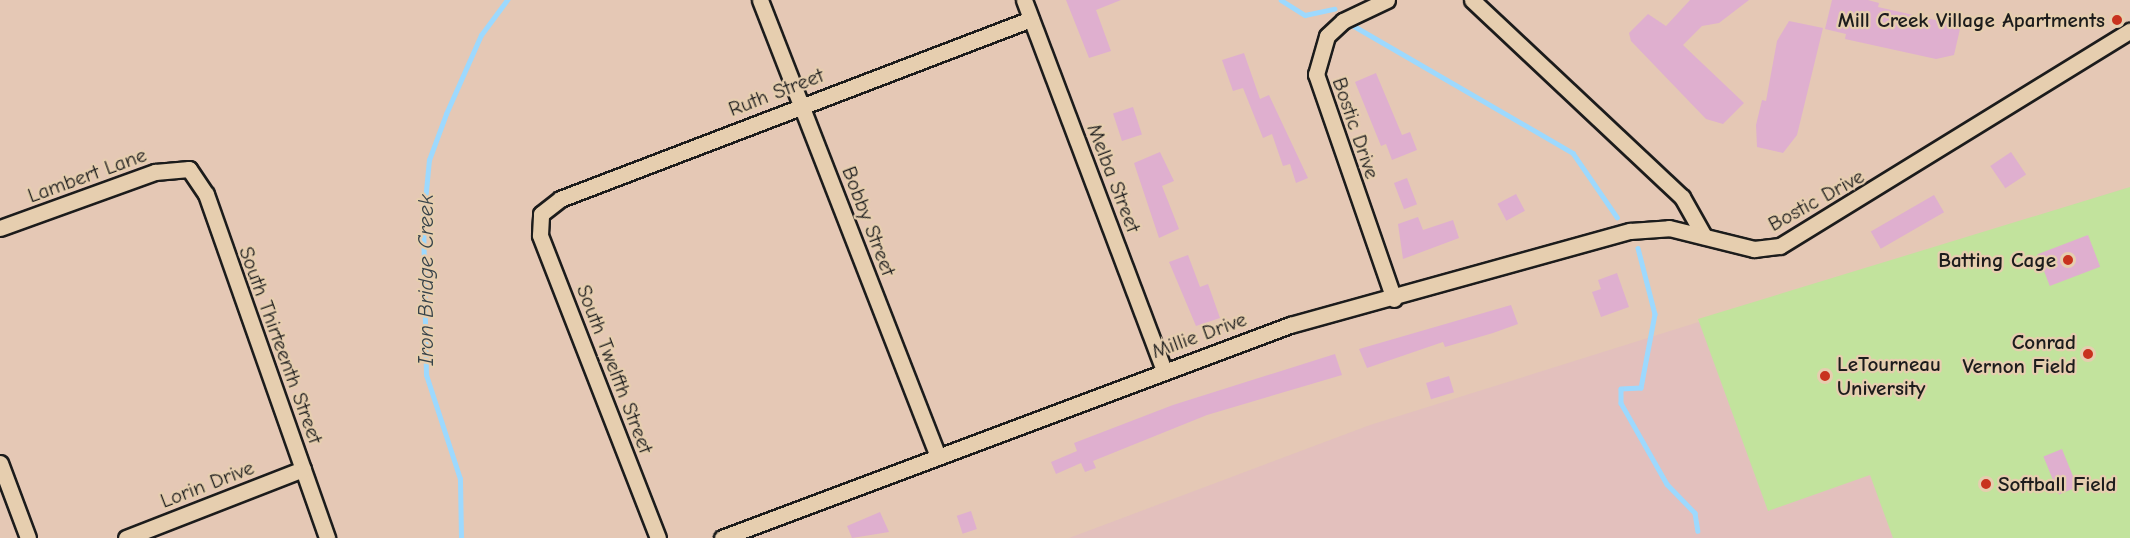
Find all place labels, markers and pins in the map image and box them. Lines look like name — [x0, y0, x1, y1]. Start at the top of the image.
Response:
place label: Mill Creek Village Apartments — [1838, 7, 2105, 33]
marker: Mill Creek Village Apartments — [2110, 13, 2124, 27]
place label: Batting Cage — [1938, 247, 2056, 273]
marker: Batting Cage — [2061, 253, 2075, 267]
place label: Conrad Vernon Field — [1963, 329, 2076, 379]
marker: Conrad Vernon Field — [2081, 347, 2095, 361]
place label: LeTourneau University — [1837, 351, 1941, 401]
marker: LeTourneau University — [1818, 369, 1832, 383]
place label: Softball Field — [1998, 471, 2116, 497]
marker: Softball Field — [1979, 477, 1993, 491]

